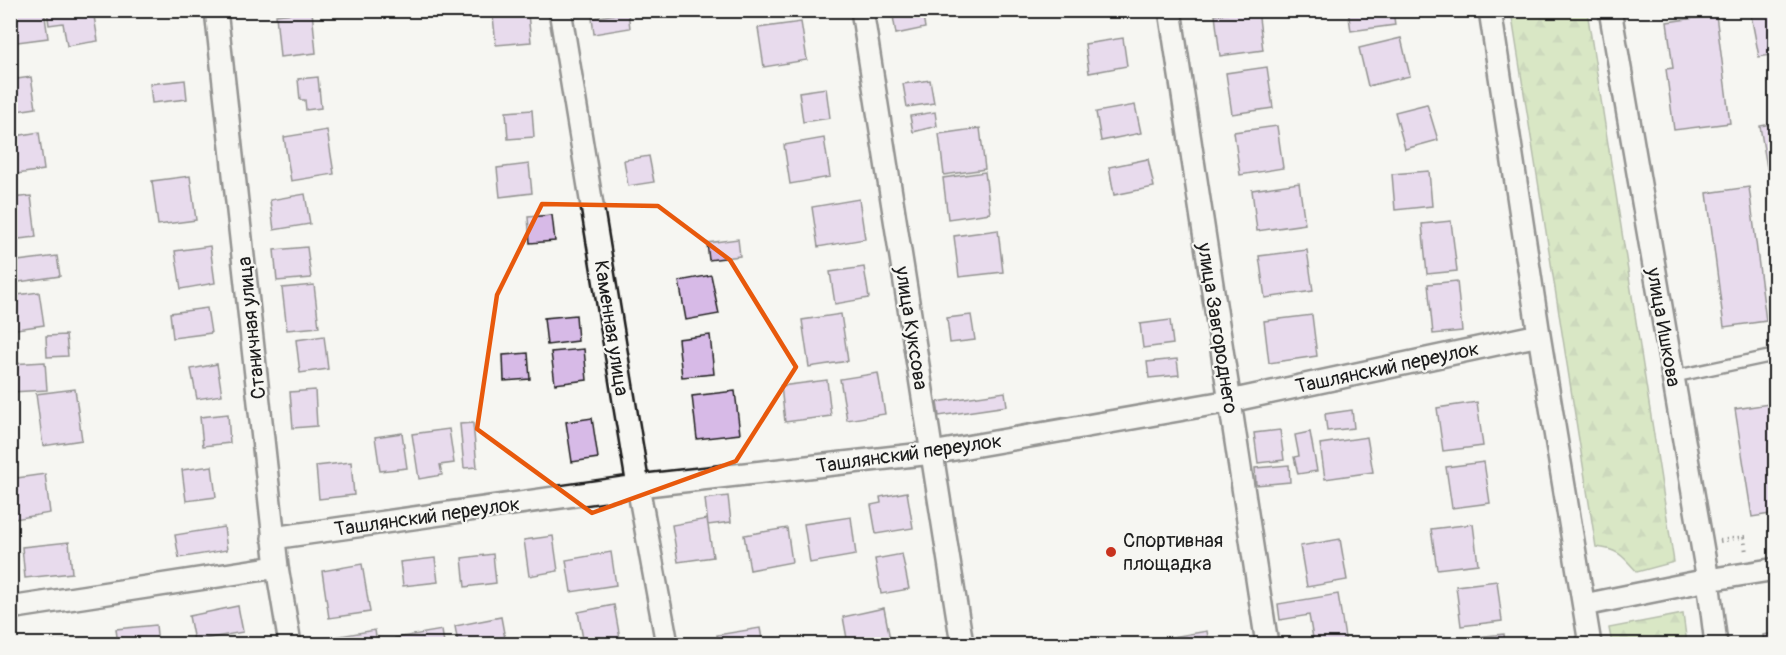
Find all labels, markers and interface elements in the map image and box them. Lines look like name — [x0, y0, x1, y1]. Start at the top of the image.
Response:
street label: улица Завгороднего — [1192, 240, 1243, 415]
street label: Станичная улица — [232, 255, 271, 401]
street label: Каменная улица — [588, 259, 635, 398]
street label: улица Куксова — [889, 264, 934, 392]
street label: улица Ишкова — [1641, 265, 1686, 389]
street label: Ташлянский переулок — [1293, 336, 1481, 399]
street label: Ташлянский переулок — [815, 428, 1004, 479]
street label: Ташлянский переулок — [333, 491, 522, 542]
place label: Спортивная площадка — [1123, 528, 1223, 576]
marker: Спортивная площадка — [1104, 545, 1118, 559]

